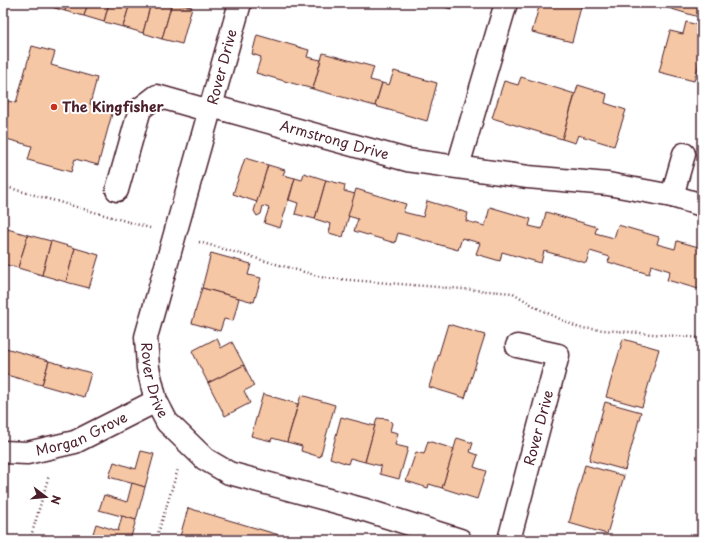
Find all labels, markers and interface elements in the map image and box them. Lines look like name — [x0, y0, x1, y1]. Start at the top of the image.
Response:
street label: Rover Drive — [201, 27, 242, 107]
place label: The Kingfisher — [62, 96, 165, 117]
marker: The Kingfisher — [49, 102, 59, 112]
street label: Armstrong Drive — [278, 115, 391, 165]
street label: Rover Drive — [136, 342, 174, 421]
street label: Rover Drive — [518, 388, 558, 468]
street label: Morgan Grove — [33, 406, 131, 461]
north arrow — [26, 477, 66, 517]
text: N — [47, 493, 65, 507]

